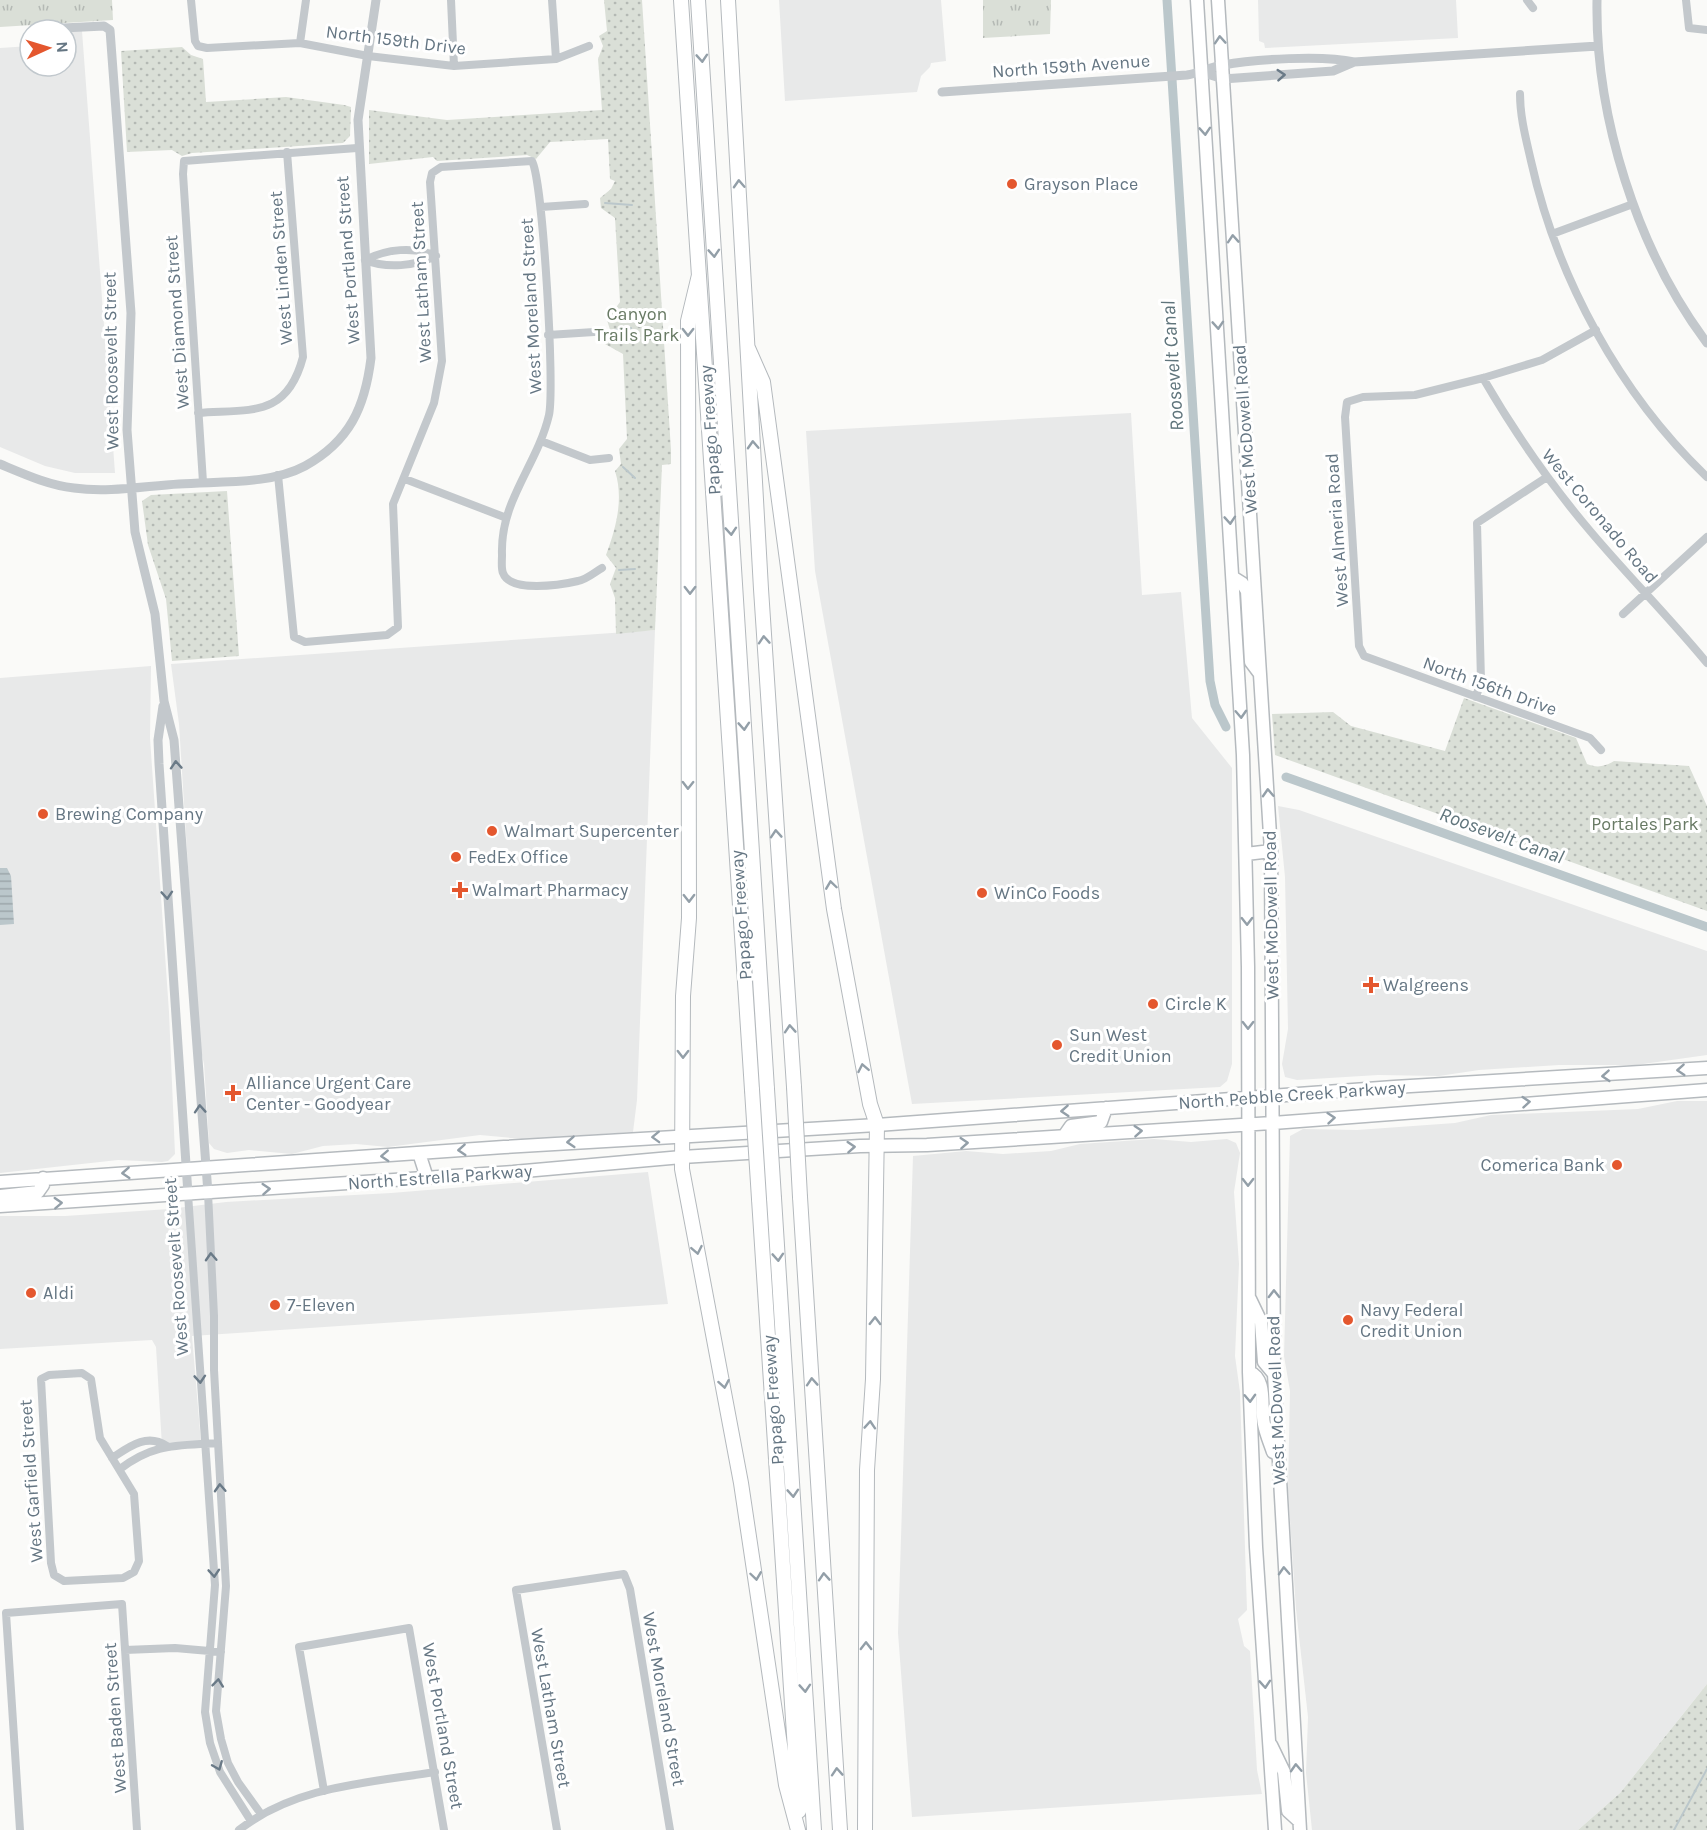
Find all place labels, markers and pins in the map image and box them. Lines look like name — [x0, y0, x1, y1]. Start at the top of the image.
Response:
place label: Grayson Place — [1024, 173, 1138, 195]
marker: Grayson Place — [1005, 177, 1019, 191]
place label: Brewing Company — [55, 803, 204, 825]
marker: Brewing Company — [36, 807, 50, 821]
place label: Walmart Supercenter — [504, 820, 679, 842]
marker: Walmart Supercenter — [485, 824, 499, 838]
place label: FedEx Office — [468, 846, 568, 868]
marker: FedEx Office — [449, 850, 463, 864]
place label: Walmart Pharmacy — [472, 879, 629, 901]
place label: WinCo Foods — [994, 882, 1100, 904]
marker: Walmart Pharmacy — [453, 883, 467, 897]
marker: WinCo Foods — [975, 886, 989, 900]
place label: Walgreens — [1383, 974, 1469, 996]
marker: Walgreens — [1364, 978, 1378, 992]
place label: Circle K — [1165, 993, 1227, 1015]
marker: Circle K — [1146, 997, 1160, 1011]
place label: Sun West Credit Union — [1069, 1024, 1172, 1067]
marker: Sun West Credit Union — [1050, 1038, 1064, 1052]
place label: Alliance Urgent Care Center - Goodyear — [246, 1072, 411, 1115]
marker: Alliance Urgent Care Center - Goodyear — [224, 1084, 242, 1102]
place label: Comerica Bank — [1481, 1154, 1605, 1176]
marker: Comerica Bank — [1610, 1158, 1624, 1172]
place label: Aldi — [43, 1282, 74, 1304]
marker: Aldi — [24, 1286, 38, 1300]
place label: 7-Eleven — [287, 1294, 355, 1316]
marker: 7-Eleven — [268, 1298, 282, 1312]
place label: Navy Federal Credit Union — [1360, 1299, 1463, 1342]
marker: Navy Federal Credit Union — [1341, 1313, 1355, 1327]

